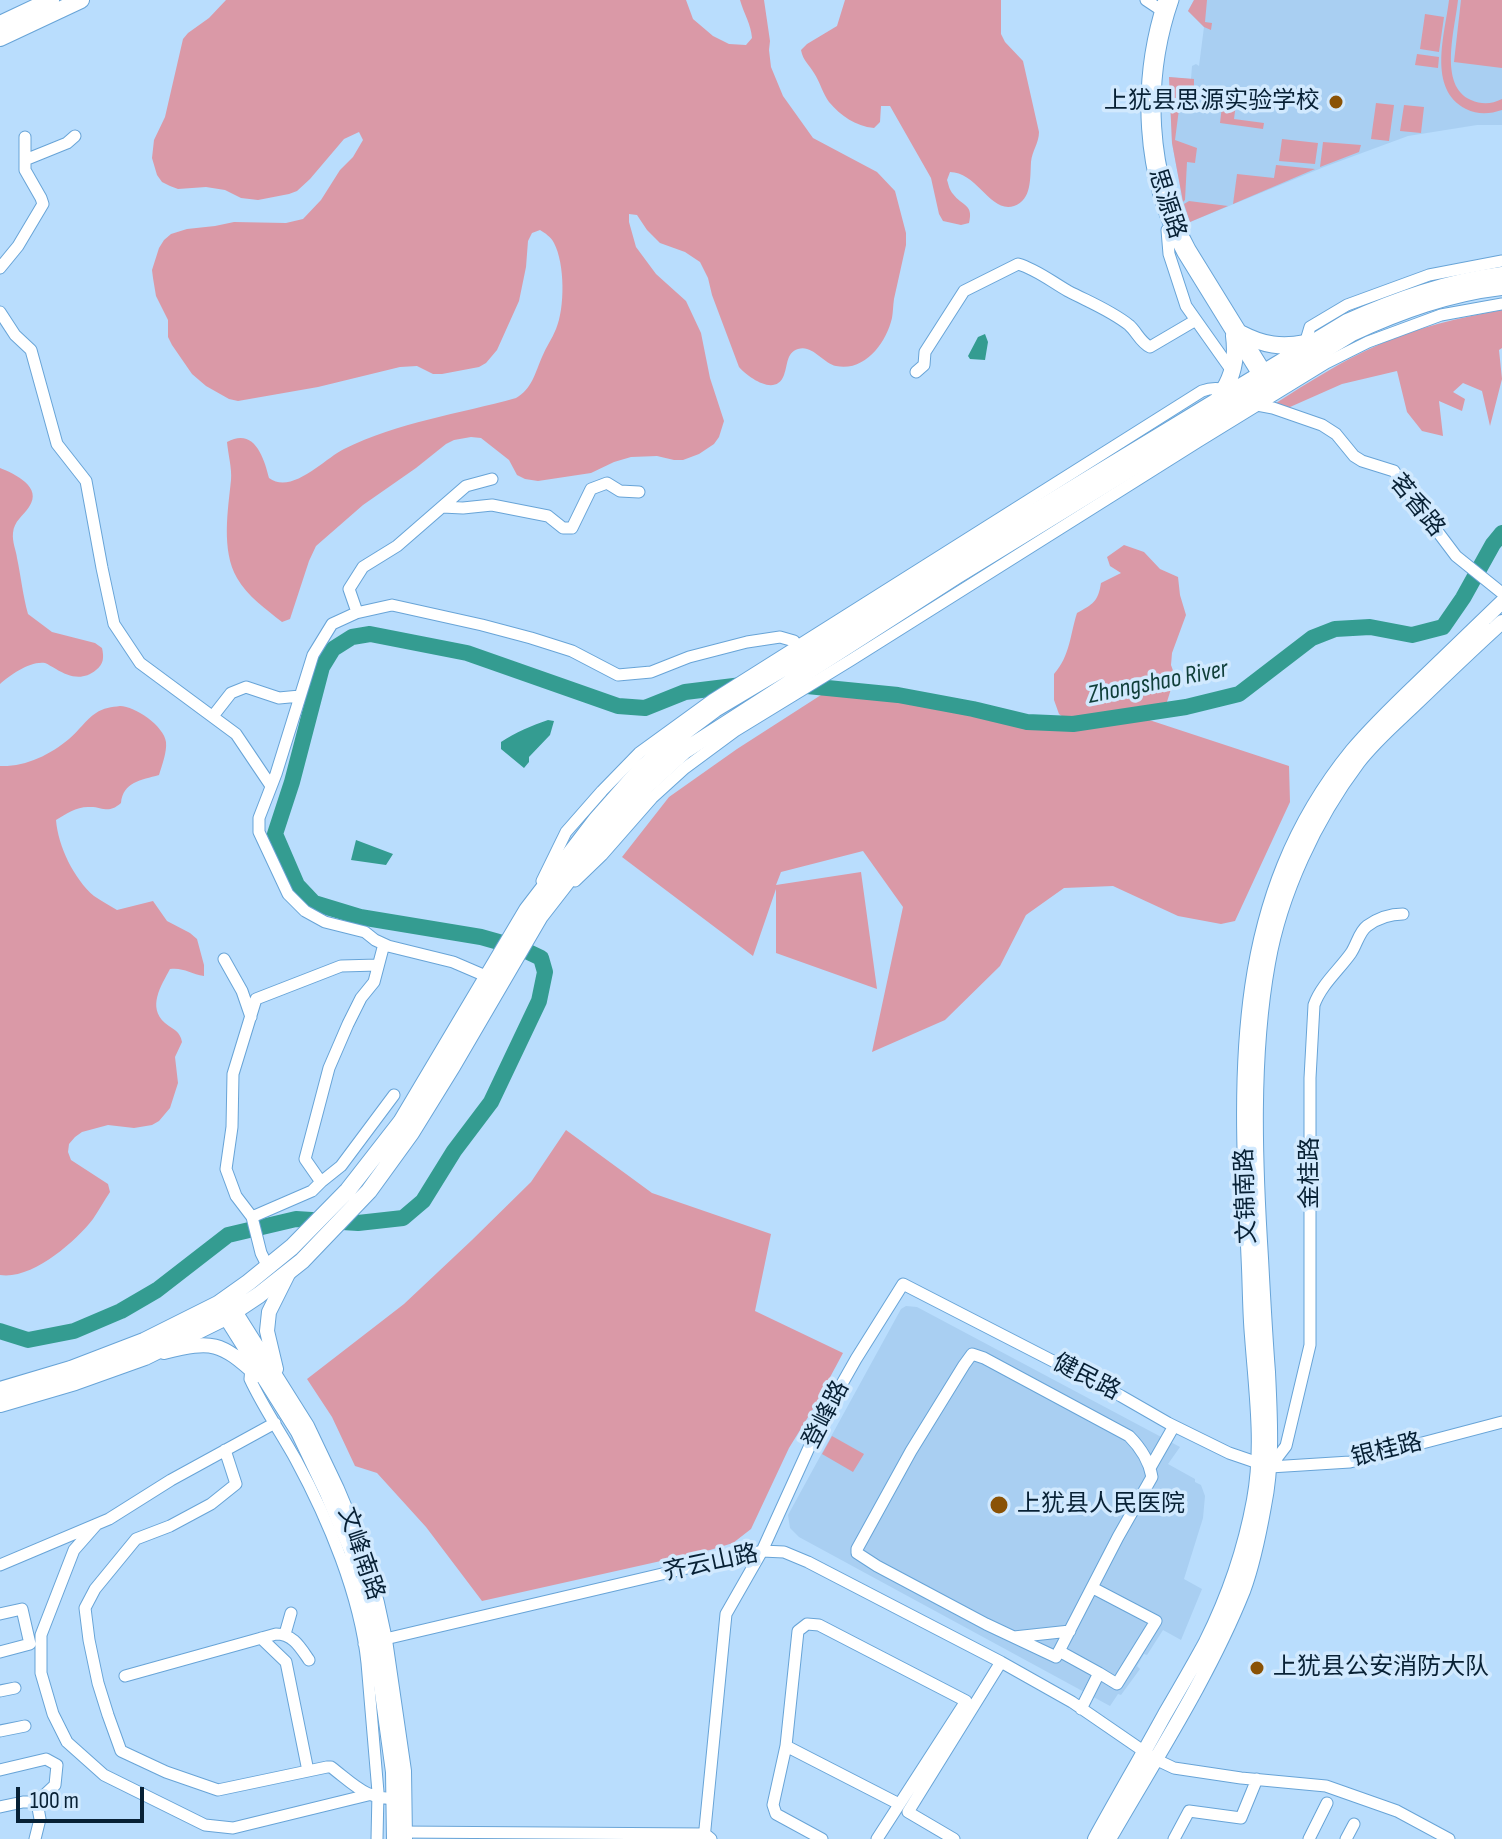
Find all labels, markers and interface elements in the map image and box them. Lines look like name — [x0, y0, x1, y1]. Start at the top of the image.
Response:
place label: 上犹县思源实验学校 — [1104, 88, 1320, 116]
marker: 上犹县思源实验学校 — [1327, 93, 1345, 111]
street label: 思源路 — [1141, 165, 1191, 243]
street label: 茗香路 — [1382, 469, 1450, 543]
water label: Zhongshao River — [1085, 654, 1231, 712]
street label: 金桂路 — [1297, 1137, 1325, 1209]
street label: 文锦南路 — [1231, 1148, 1263, 1244]
street label: 健民路 — [1047, 1349, 1125, 1407]
street label: 登峰路 — [798, 1376, 856, 1454]
street label: 银桂路 — [1349, 1428, 1425, 1474]
place label: 上犹县人民医院 — [1017, 1491, 1185, 1519]
marker: 上犹县人民医院 — [988, 1494, 1010, 1516]
street label: 文峰南路 — [331, 1504, 389, 1604]
street label: 齐云山路 — [661, 1540, 761, 1588]
place label: 上犹县公安消防大队 — [1273, 1654, 1489, 1682]
marker: 上犹县公安消防大队 — [1248, 1659, 1266, 1677]
scale bar — [20, 1771, 148, 1821]
text: 100 m — [30, 1786, 79, 1815]

